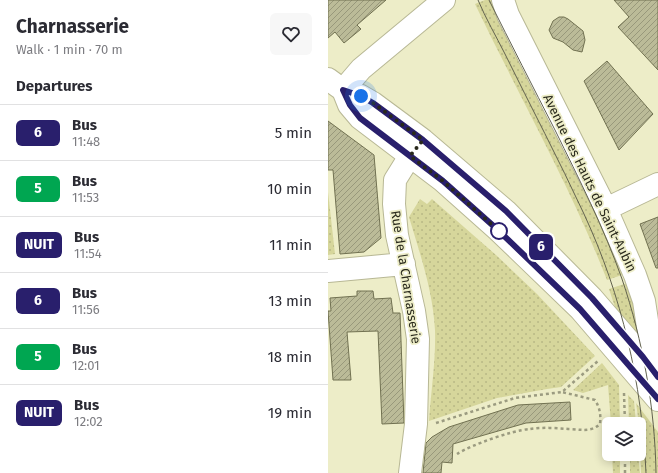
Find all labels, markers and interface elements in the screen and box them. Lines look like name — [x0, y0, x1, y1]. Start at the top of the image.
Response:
button: heart — [270, 13, 312, 55]
text: Charnasserie — [16, 15, 129, 38]
text: Walk · 1 min · 70 m — [16, 42, 123, 57]
text: Departures — [16, 77, 93, 95]
your location — [351, 86, 371, 106]
street label: Avenue des Hauts de Saint-Aubin — [540, 92, 640, 274]
text: Bus — [72, 116, 97, 134]
text: 6 — [34, 124, 42, 141]
text: 5 min — [275, 124, 312, 142]
text: 11:48 — [72, 134, 100, 149]
text: Bus — [72, 172, 97, 190]
text: 5 — [34, 180, 42, 197]
text: 10 min — [267, 180, 312, 198]
text: 11:53 — [72, 190, 99, 205]
street label: Rue de la Charnasserie — [388, 209, 424, 345]
unlabelled marker — [490, 222, 508, 240]
text: Bus — [74, 228, 99, 246]
line badge: 6 — [528, 234, 554, 260]
text: NUIT — [24, 236, 54, 253]
text: 11 min — [269, 236, 312, 254]
text: 6 — [537, 238, 545, 255]
text: 11:54 — [74, 246, 102, 261]
text: Bus — [72, 284, 97, 302]
text: 6 — [34, 292, 42, 309]
text: 13 min — [268, 292, 312, 310]
text: 11:56 — [72, 302, 100, 317]
text: Bus — [72, 340, 97, 358]
text: 5 — [34, 348, 42, 365]
text: 18 min — [267, 348, 312, 366]
text: 12:01 — [72, 358, 100, 373]
text: Bus — [74, 396, 99, 414]
text: NUIT — [24, 404, 54, 421]
text: 19 min — [268, 404, 312, 422]
text: 12:02 — [74, 414, 103, 429]
map controls — [602, 417, 646, 461]
button: layers — [602, 417, 646, 461]

